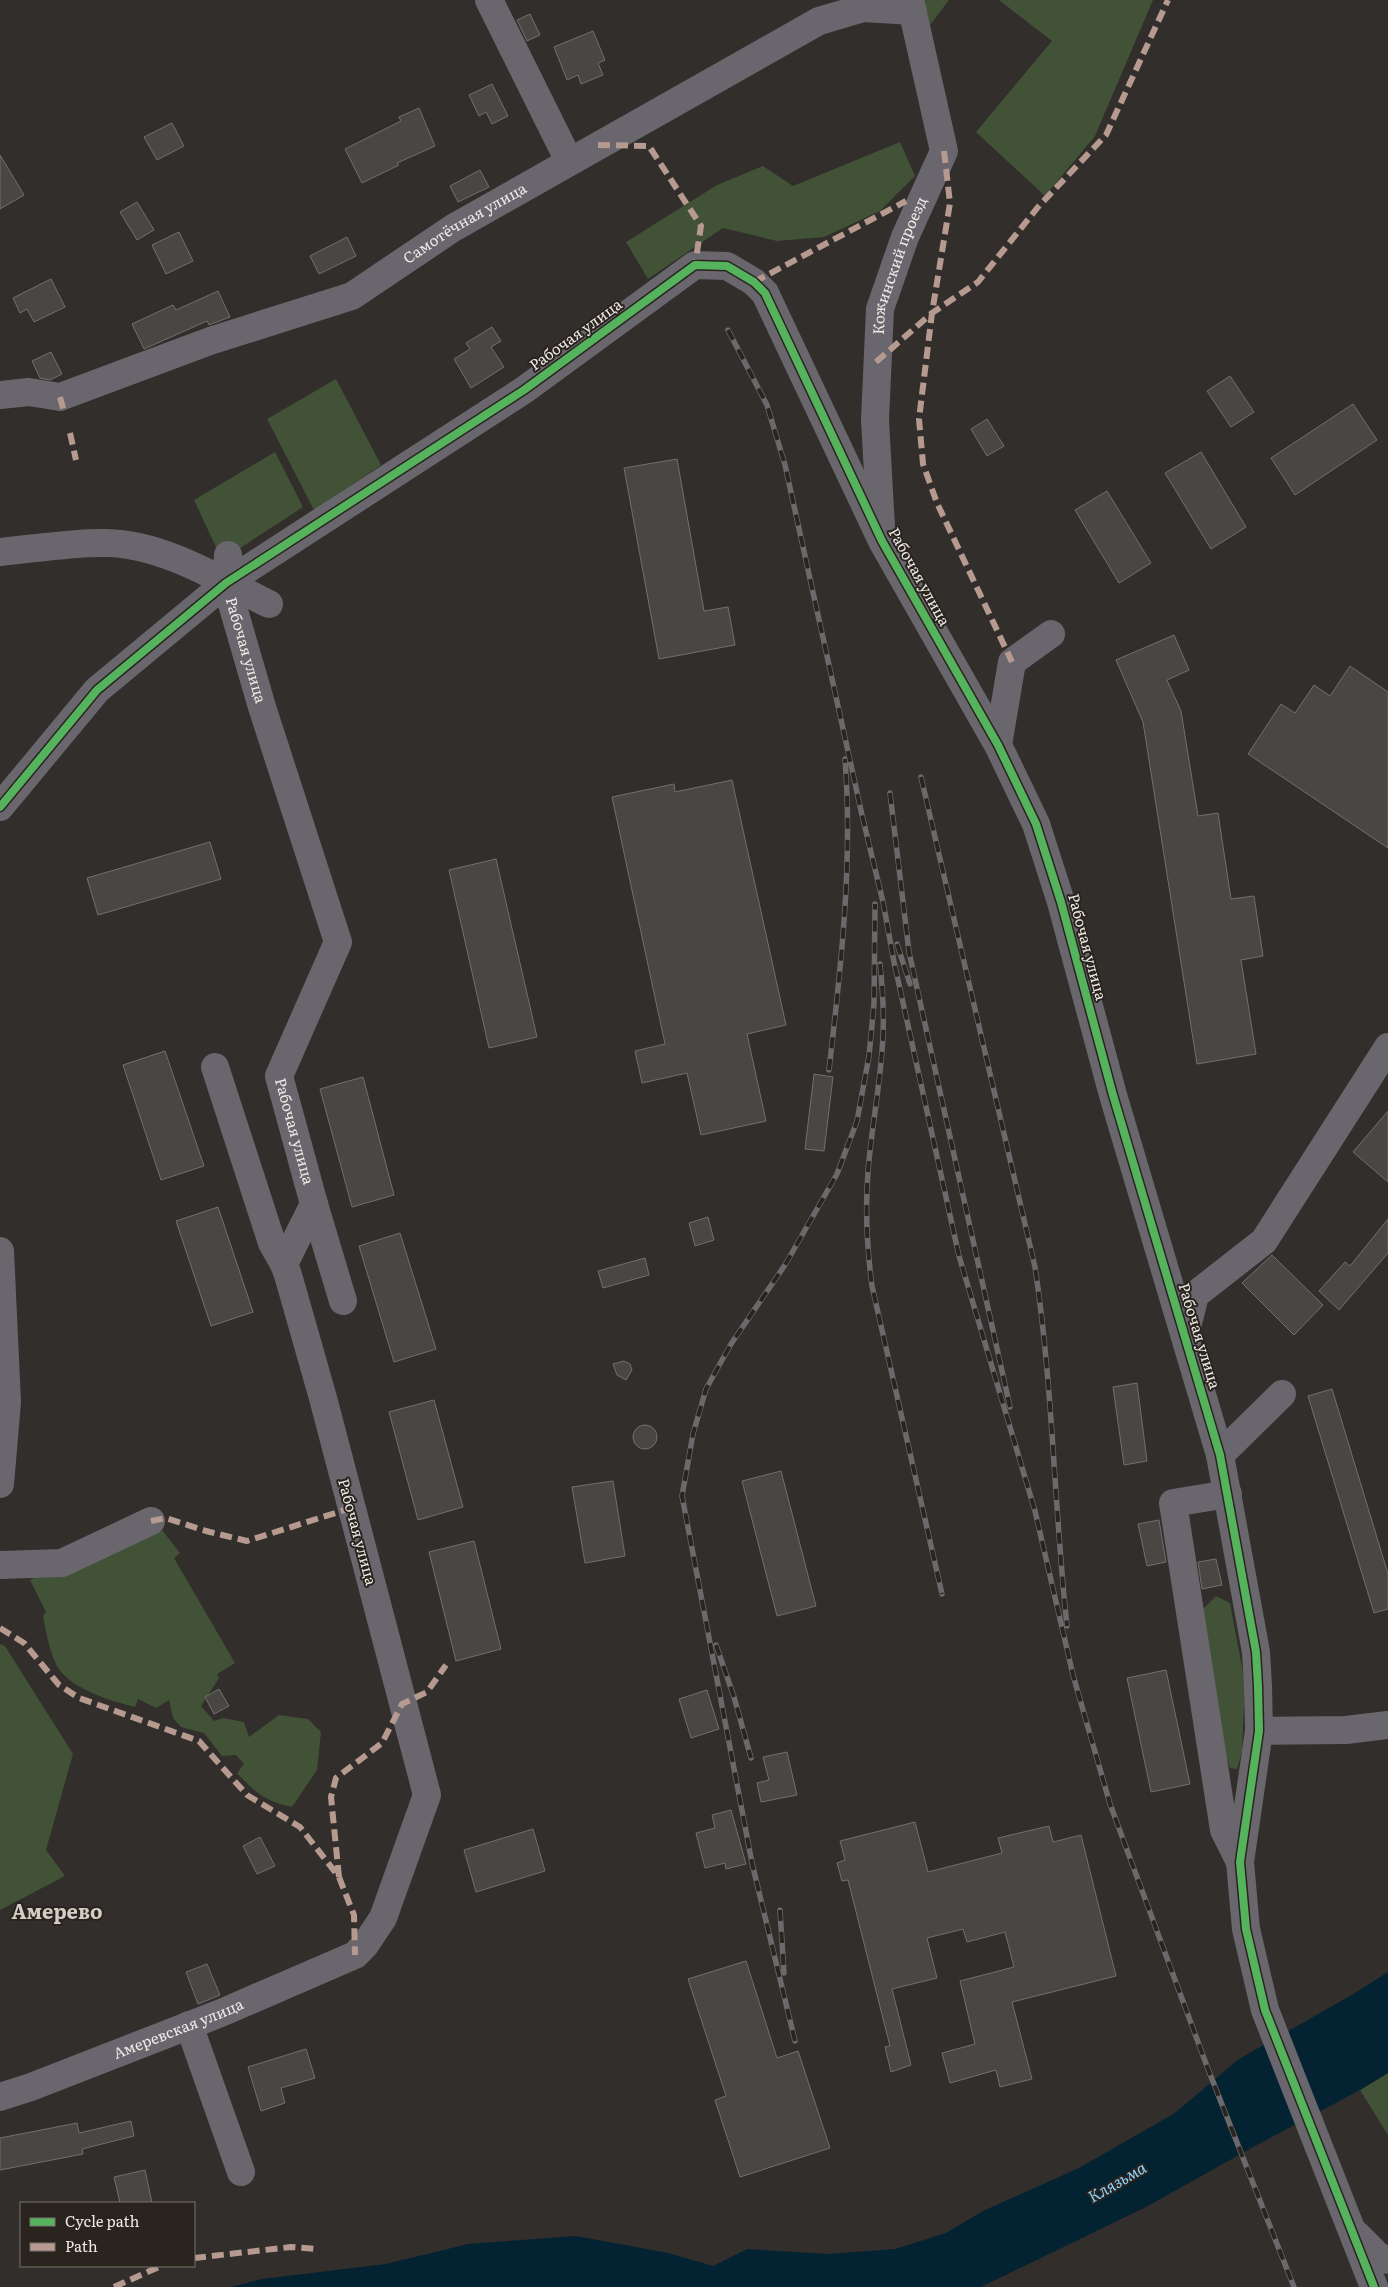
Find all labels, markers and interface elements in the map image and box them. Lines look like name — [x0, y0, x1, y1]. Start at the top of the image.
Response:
street label: Самотёчная улица — [398, 175, 531, 269]
street label: Кожинский проезд — [866, 192, 932, 335]
street label: Рабочая улица — [524, 292, 627, 375]
street label: Рабочая улица — [884, 523, 957, 631]
street label: Рабочая улица — [221, 594, 274, 706]
street label: Рабочая улица — [1063, 891, 1114, 1003]
street label: Рабочая улица — [270, 1075, 321, 1188]
street label: Рабочая улица — [1173, 1280, 1228, 1392]
street label: Рабочая улица — [333, 1476, 384, 1588]
district label: Амерево — [12, 1895, 102, 1925]
street label: Амеревская улица — [109, 1991, 248, 2064]
water label: Клязьма — [1083, 2154, 1151, 2207]
legend — [20, 2202, 195, 2267]
text: Cycle path — [65, 2209, 140, 2232]
text: Path — [65, 2234, 98, 2257]

